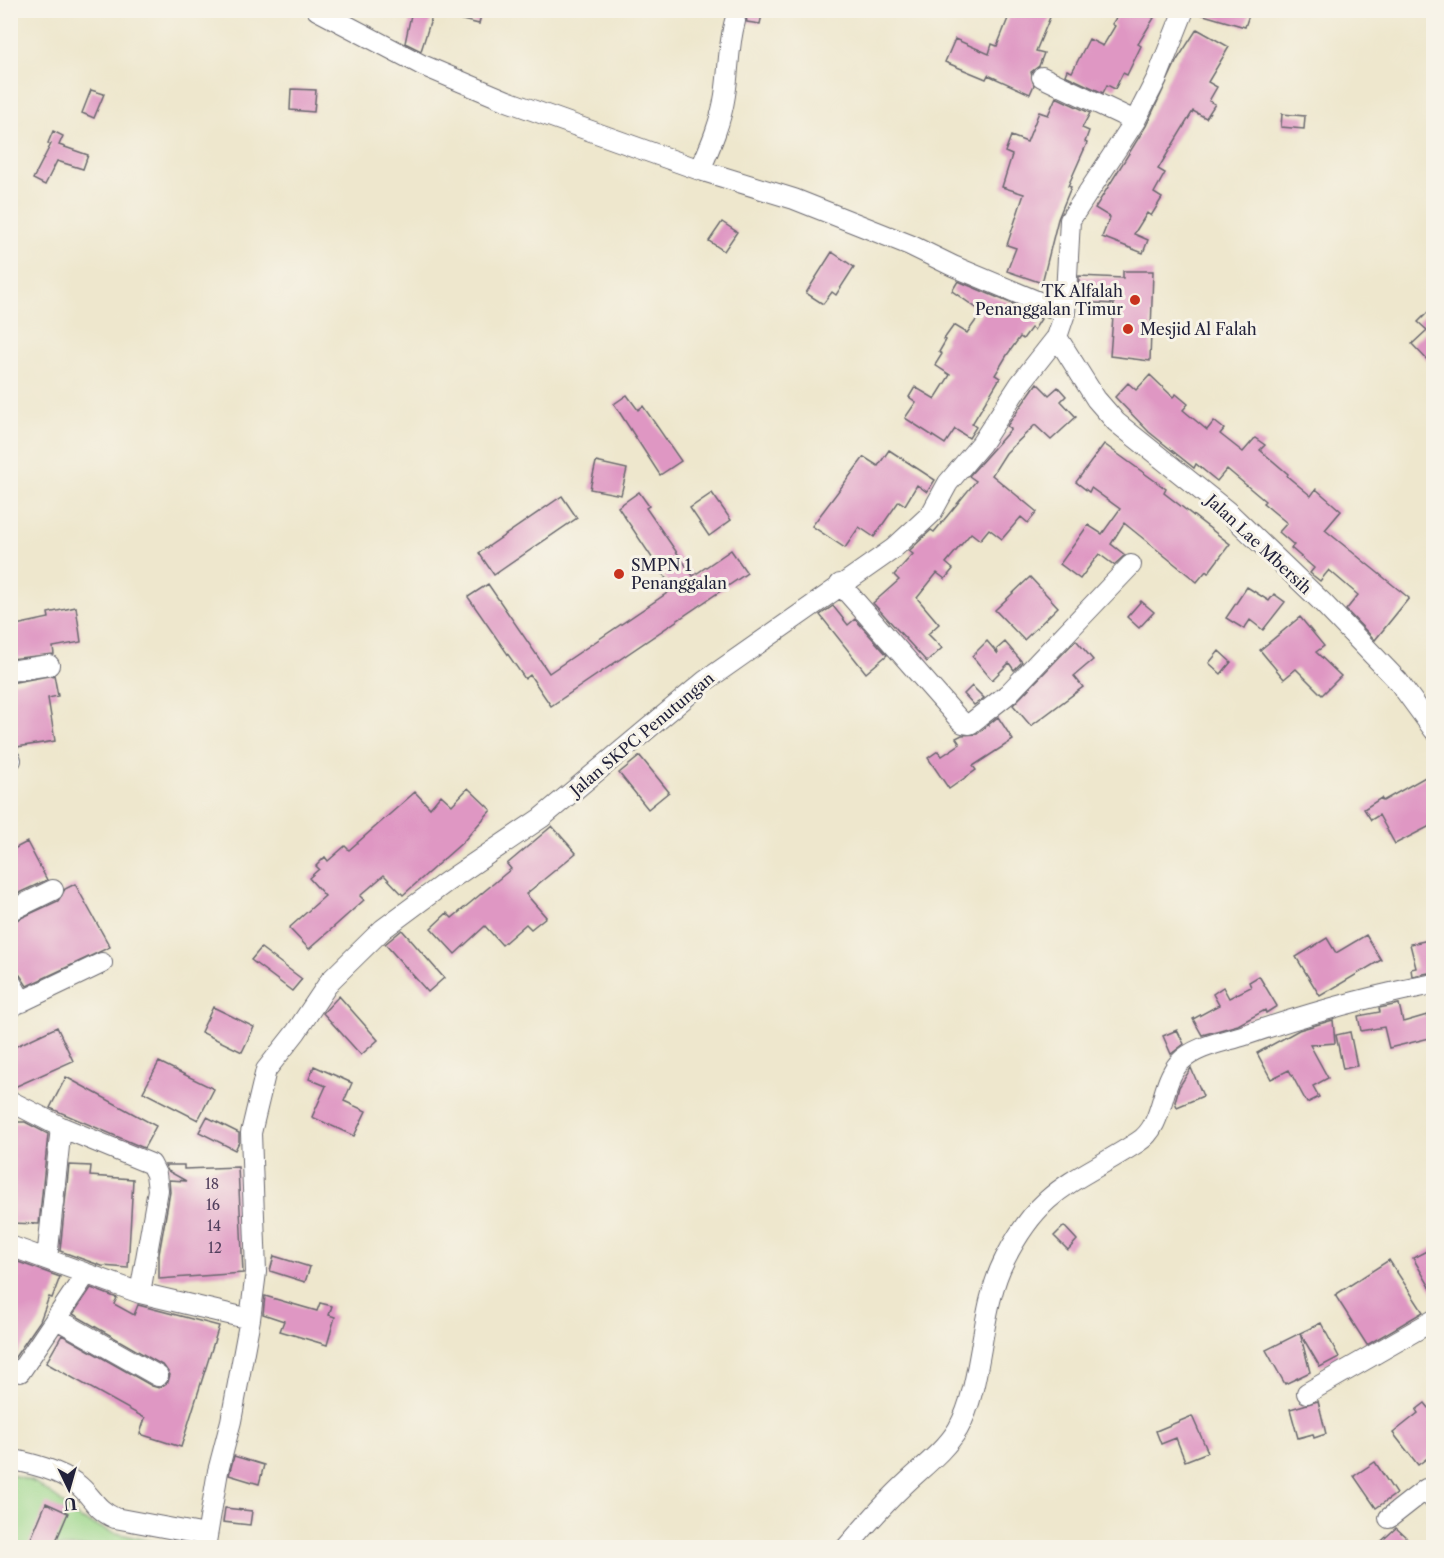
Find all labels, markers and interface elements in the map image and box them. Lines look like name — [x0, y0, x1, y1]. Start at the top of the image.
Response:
place label: TK Alfalah Penanggalan Timur — [975, 281, 1123, 319]
marker: TK Alfalah Penanggalan Timur — [1128, 293, 1142, 307]
place label: Mesjid Al Falah — [1140, 319, 1257, 339]
marker: Mesjid Al Falah — [1121, 322, 1135, 336]
street label: Jalan Lae Mbersih — [1200, 488, 1316, 598]
place label: SMPN 1 Penanggalan — [631, 555, 727, 593]
marker: SMPN 1 Penanggalan — [612, 567, 626, 581]
street label: Jalan SKPC Penutungan — [564, 668, 718, 802]
house number: 18 — [205, 1175, 219, 1193]
house number: 16 — [206, 1196, 220, 1214]
house number: 14 — [207, 1217, 221, 1235]
house number: 12 — [208, 1239, 222, 1257]
north arrow — [39, 1459, 99, 1519]
text: U — [63, 1493, 78, 1514]

